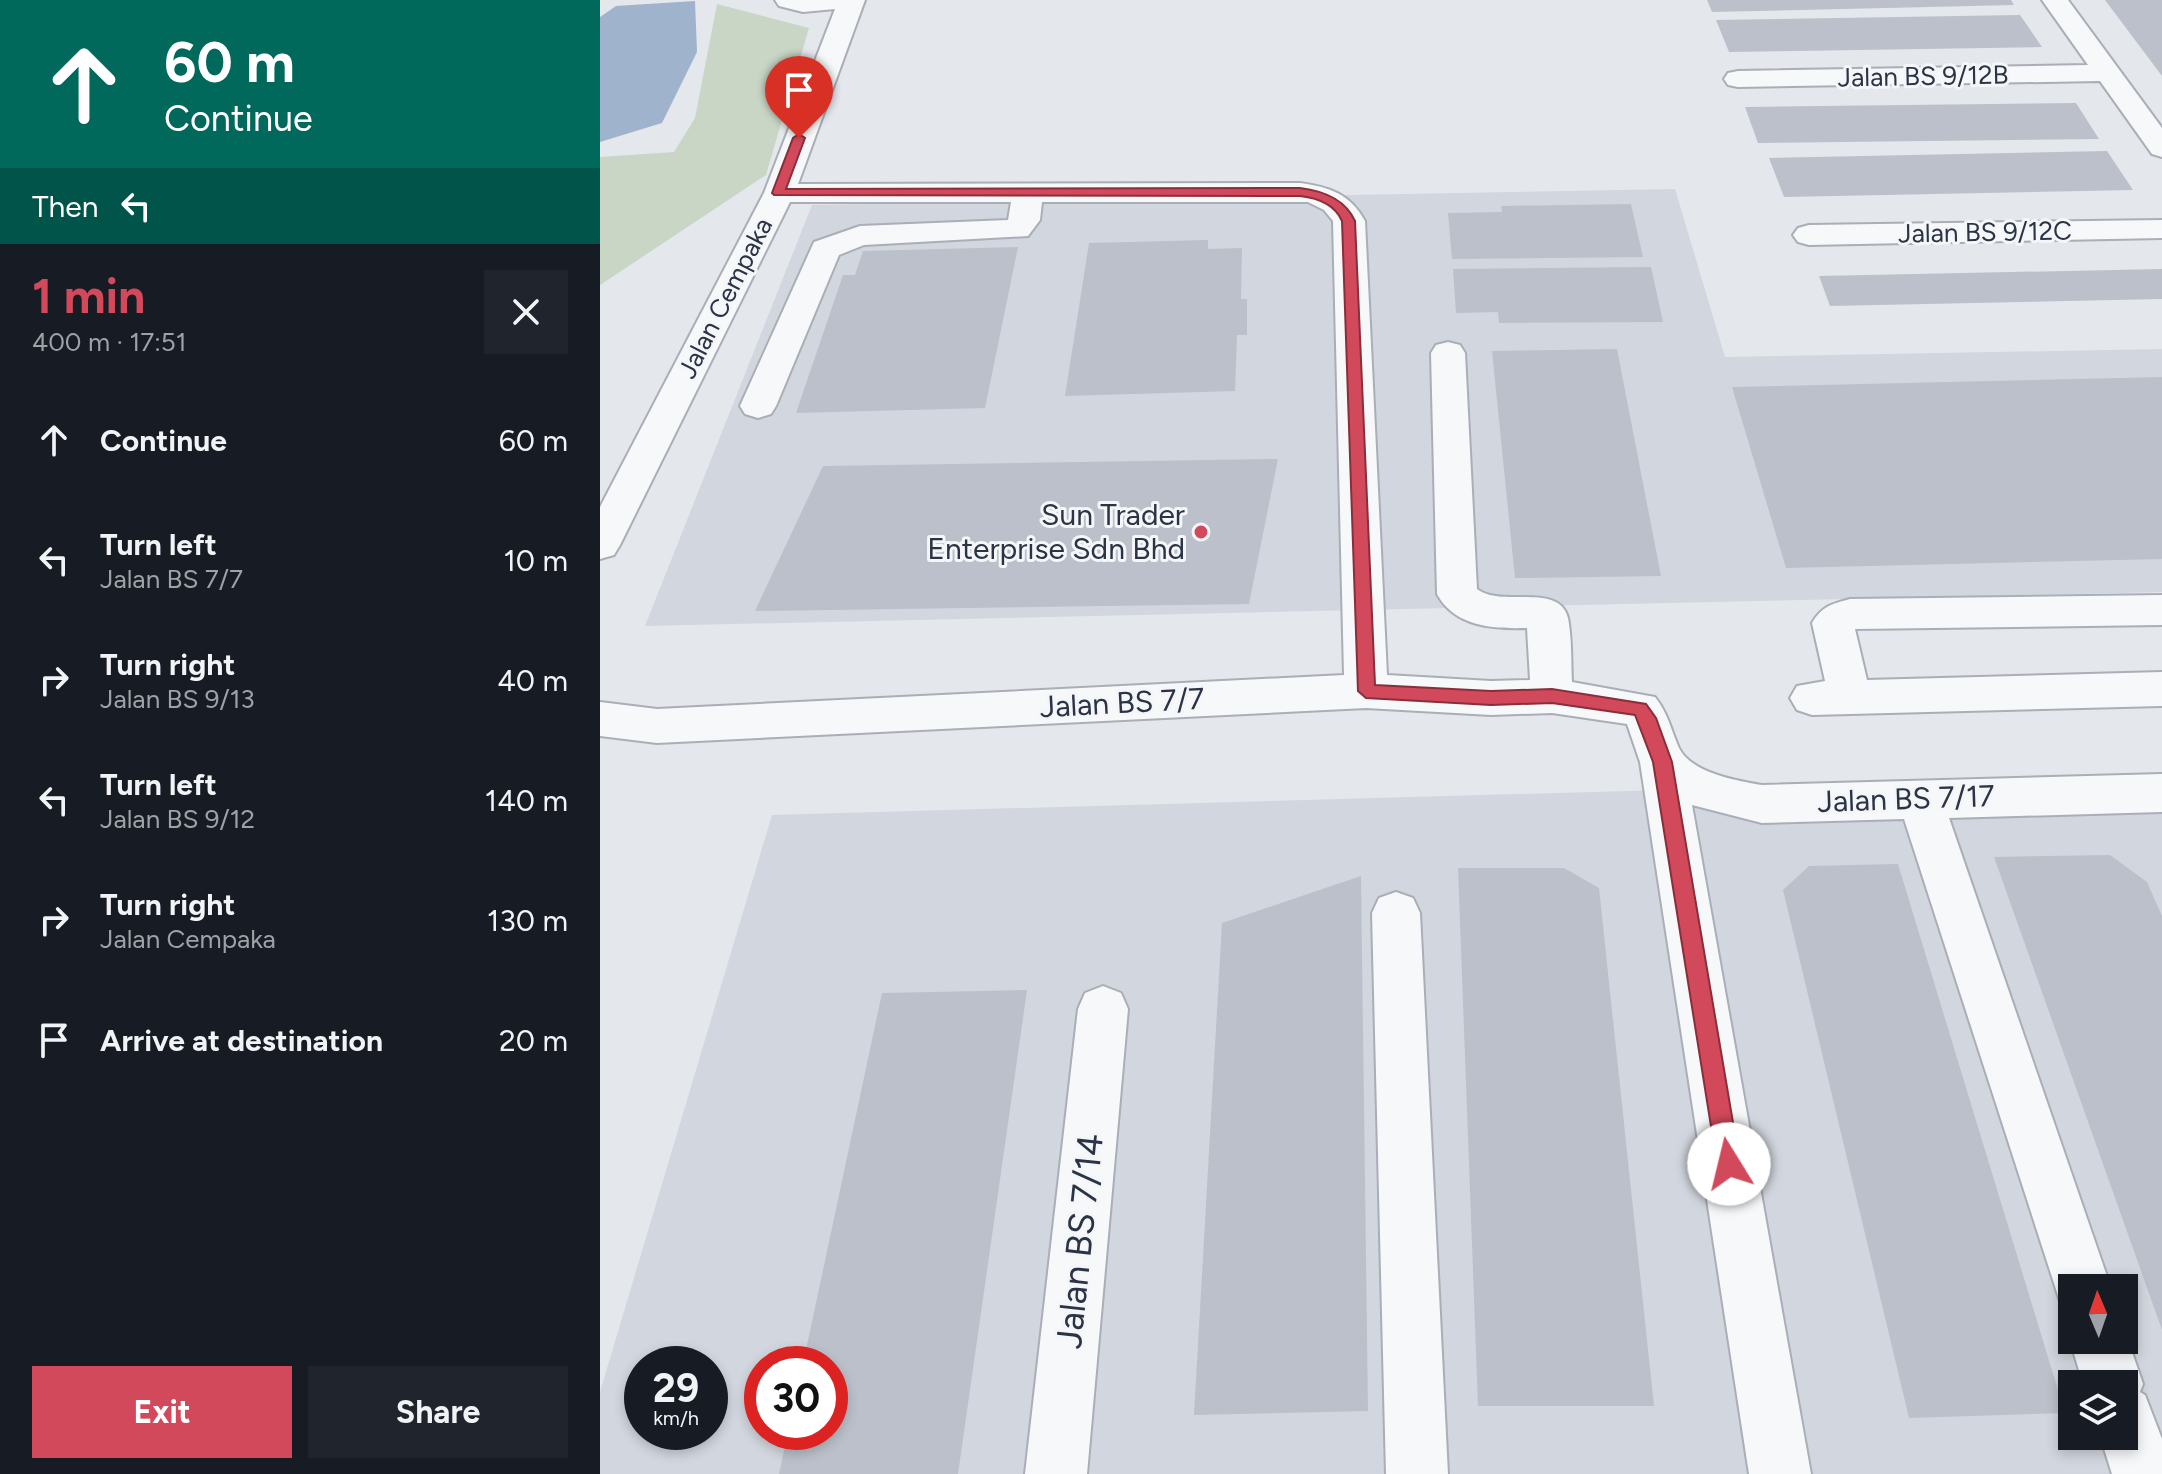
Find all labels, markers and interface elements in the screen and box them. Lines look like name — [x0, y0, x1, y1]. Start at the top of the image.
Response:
text: 60 m — [164, 29, 295, 96]
icon: ahead — [32, 32, 136, 136]
pin — [765, 56, 833, 138]
street label: Jalan BS 9/12B — [1837, 59, 2009, 93]
icon: arrive — [777, 68, 821, 112]
text: Continue — [164, 97, 313, 140]
icon: left — [114, 184, 158, 228]
text: Then — [32, 188, 98, 225]
street label: Jalan Cempaka — [671, 212, 779, 384]
street label: Jalan BS 9/12C — [1898, 214, 2072, 250]
text: 1 min — [32, 267, 145, 325]
button: close — [484, 270, 568, 354]
text: 400 m · 17:51 — [32, 326, 186, 358]
icon: ahead — [32, 418, 76, 462]
text: Continue — [100, 422, 227, 459]
text: 60 m — [499, 422, 568, 459]
place label: Sun Trader Enterprise Sdn Bhd — [927, 496, 1185, 567]
marker: Sun Trader Enterprise Sdn Bhd — [1192, 523, 1210, 541]
text: Turn left — [100, 526, 217, 563]
icon: left — [32, 538, 76, 582]
text: 10 m — [503, 542, 568, 579]
text: Jalan BS 7/7 — [100, 563, 243, 595]
text: Turn right — [100, 646, 235, 683]
icon: right — [32, 658, 76, 702]
text: 40 m — [497, 662, 568, 699]
street label: Jalan BS 7/7 — [1039, 680, 1205, 725]
text: Jalan BS 9/13 — [100, 683, 255, 715]
text: Turn left — [100, 766, 217, 803]
street label: Jalan BS 7/17 — [1817, 777, 1995, 820]
icon: left — [32, 778, 76, 822]
text: 140 m — [485, 782, 568, 819]
text: Jalan BS 9/12 — [100, 803, 255, 835]
text: Turn right — [100, 886, 235, 923]
icon: right — [32, 898, 76, 942]
text: 130 m — [487, 902, 568, 939]
text: Jalan Cempaka — [100, 923, 276, 955]
icon: arrive — [32, 1018, 76, 1062]
text: Arrive at destination — [100, 1022, 383, 1059]
text: 20 m — [499, 1022, 568, 1059]
position arrow — [1687, 1122, 1771, 1206]
street label: Jalan BS 7/14 — [1047, 1132, 1112, 1351]
north arrow — [2058, 1274, 2138, 1354]
map controls — [2058, 1274, 2138, 1450]
speed limit sign: 30 — [744, 1346, 848, 1450]
text: 29 — [653, 1364, 699, 1412]
button: Exit — [32, 1366, 292, 1458]
button: Share — [308, 1366, 568, 1458]
button: layers — [2058, 1370, 2138, 1450]
text: km/h — [653, 1406, 699, 1430]

